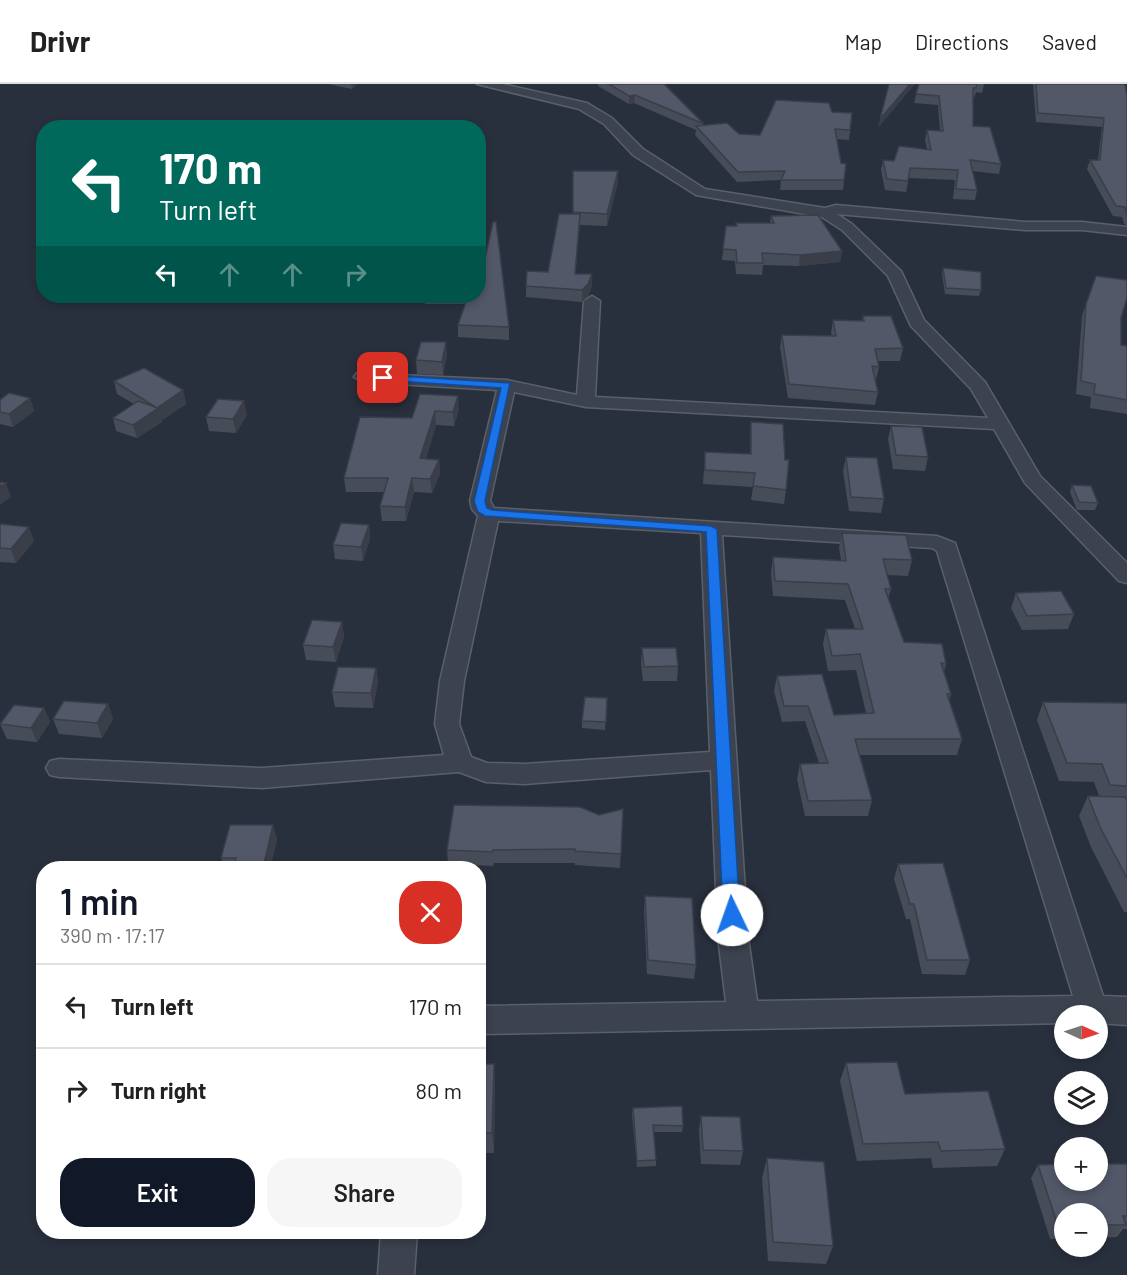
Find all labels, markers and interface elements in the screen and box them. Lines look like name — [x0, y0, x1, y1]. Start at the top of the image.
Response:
text: Drivr — [30, 24, 90, 58]
text: Map — [845, 29, 882, 54]
text: Directions — [915, 29, 1009, 54]
text: Saved — [1042, 29, 1097, 54]
text: 170 m — [159, 142, 262, 192]
icon: left — [60, 144, 138, 222]
text: Turn left — [159, 193, 257, 225]
icon: left — [150, 258, 183, 291]
icon: ahead — [213, 258, 246, 291]
icon: ahead — [276, 258, 309, 291]
icon: right — [339, 258, 372, 291]
pin — [357, 352, 408, 403]
icon: arrive — [366, 361, 399, 394]
text: 1 min — [60, 879, 139, 922]
button: close — [399, 881, 462, 944]
position arrow — [700, 883, 764, 947]
text: 390 m · 17:17 — [60, 923, 164, 947]
icon: left — [60, 990, 93, 1023]
text: Turn left — [111, 993, 194, 1019]
text: 170 m — [409, 993, 462, 1019]
north arrow — [1054, 1005, 1108, 1059]
map controls — [1054, 1005, 1108, 1257]
button: layers — [1054, 1071, 1108, 1125]
icon: right — [60, 1074, 93, 1107]
text: Turn right — [111, 1077, 206, 1103]
text: 80 m — [416, 1077, 462, 1103]
button: + — [1054, 1137, 1108, 1191]
button: Exit — [60, 1158, 255, 1227]
button: Share — [267, 1158, 462, 1227]
button: − — [1054, 1203, 1108, 1257]

